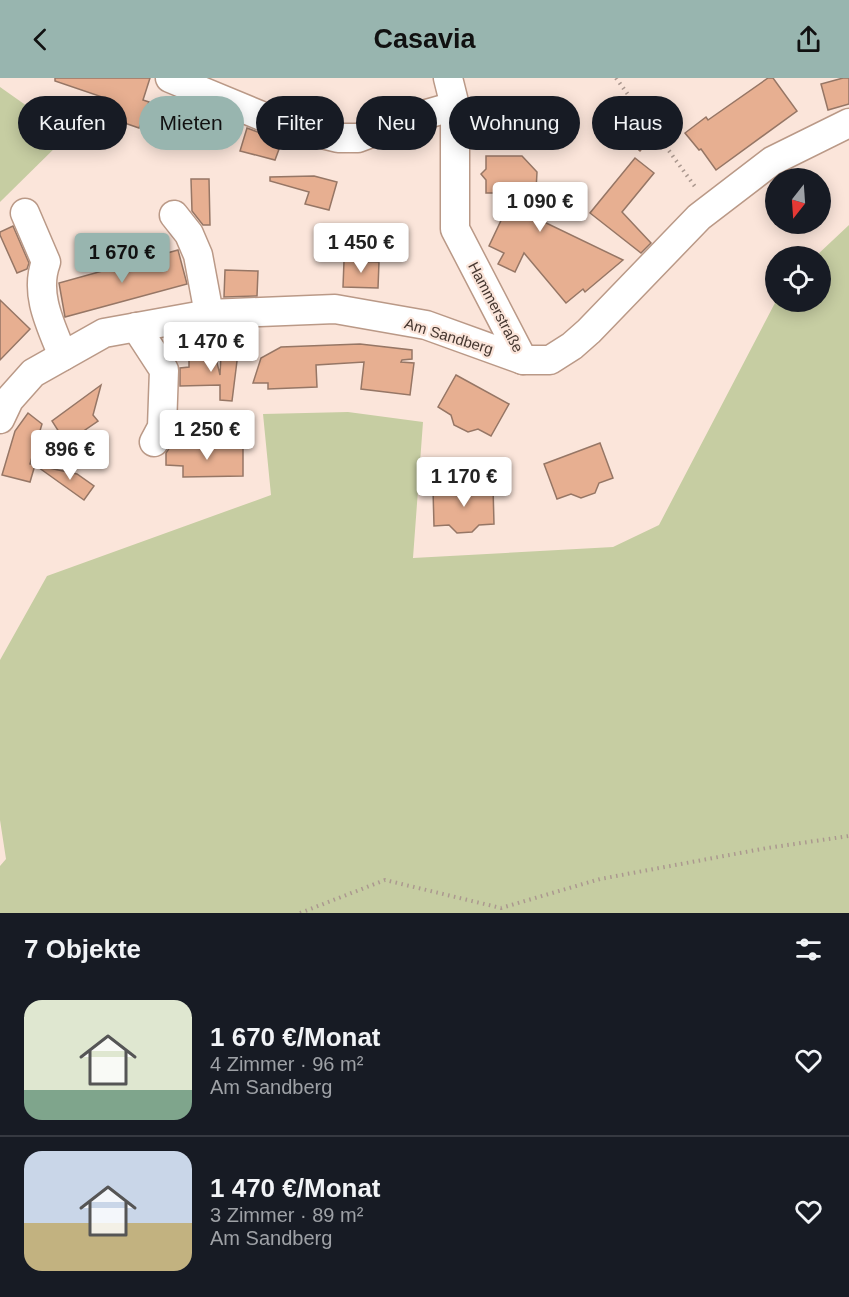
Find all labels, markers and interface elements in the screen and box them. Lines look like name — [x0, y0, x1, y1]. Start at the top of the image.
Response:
icon: back — [24, 23, 57, 56]
icon: share — [792, 23, 825, 56]
text: Casavia — [373, 24, 476, 54]
chip: Kaufen — [18, 96, 127, 150]
chip: Mieten — [139, 96, 244, 150]
chip: Filter — [256, 96, 344, 150]
chip: Neu — [356, 96, 437, 150]
chip: Wohnung — [449, 96, 580, 150]
chip: Haus — [592, 96, 683, 150]
north arrow — [765, 168, 831, 234]
map controls — [765, 168, 831, 312]
pin: 1 090 € — [485, 182, 595, 233]
text: 1 090 € — [507, 190, 573, 212]
pin: 1 450 € — [306, 223, 416, 274]
text: 1 450 € — [328, 231, 394, 253]
pin: 1 670 € — [67, 233, 177, 284]
text: 1 670 € — [89, 241, 155, 263]
button: locate — [765, 246, 831, 312]
street label: Hammerstraße — [465, 259, 527, 355]
street label: Am Sandberg — [403, 314, 495, 358]
pin: 1 470 € — [156, 322, 266, 373]
text: 1 470 € — [178, 330, 244, 352]
pin: 1 250 € — [152, 410, 262, 461]
text: 1 250 € — [174, 418, 240, 440]
pin: 896 € — [28, 430, 112, 481]
text: 896 € — [45, 438, 95, 460]
pin: 1 170 € — [409, 457, 519, 508]
text: 1 170 € — [431, 465, 497, 487]
icon: filters — [792, 933, 825, 966]
text: 7 Objekte — [24, 934, 141, 964]
text: 1 670 €/Monat — [210, 1022, 381, 1052]
icon: home — [72, 1024, 144, 1096]
icon: heart — [792, 1044, 825, 1077]
text: 4 Zimmer · 96 m² — [210, 1053, 363, 1075]
text: Am Sandberg — [210, 1076, 332, 1098]
text: 1 470 €/Monat — [210, 1173, 381, 1203]
icon: home — [72, 1175, 144, 1247]
icon: heart — [792, 1195, 825, 1228]
text: 3 Zimmer · 89 m² — [210, 1204, 363, 1226]
text: Am Sandberg — [210, 1227, 332, 1249]

